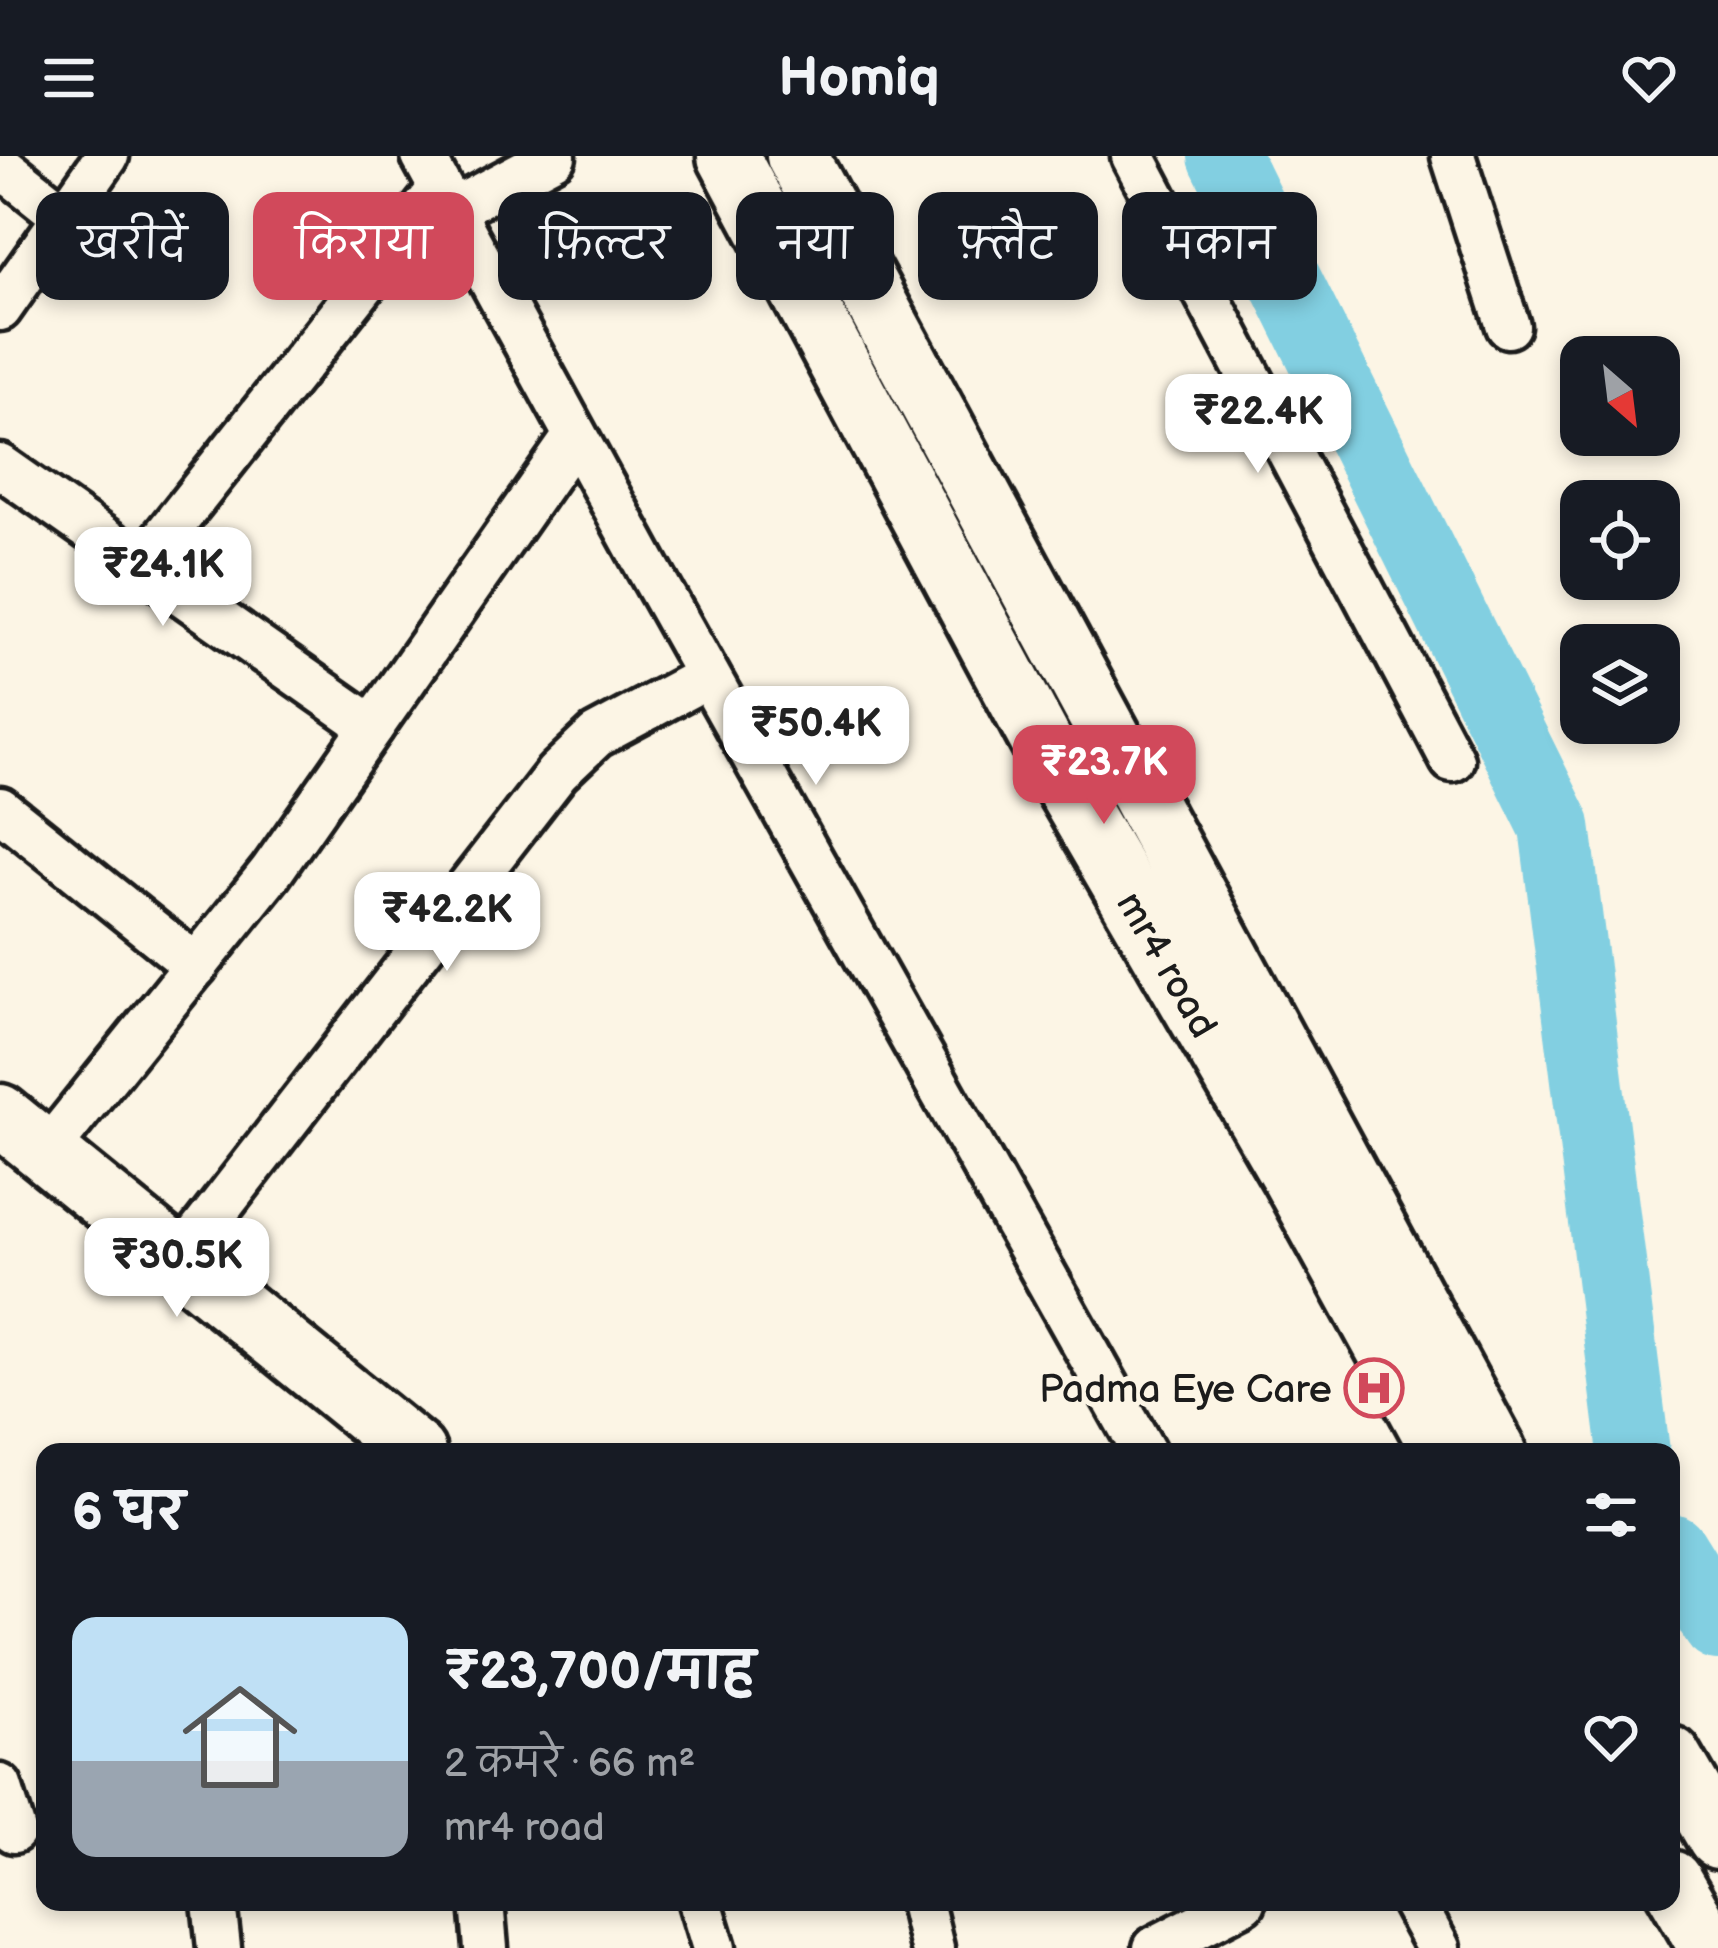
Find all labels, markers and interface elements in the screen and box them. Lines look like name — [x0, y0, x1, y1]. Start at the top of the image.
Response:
icon: menu — [36, 45, 102, 111]
icon: heart — [1616, 45, 1682, 111]
text: Homiq — [778, 46, 940, 111]
chip: खरीदें — [36, 192, 229, 300]
chip: किराया — [253, 192, 474, 300]
chip: फ़िल्टर — [498, 192, 712, 300]
chip: नया — [736, 192, 894, 300]
chip: फ़्लैट — [918, 192, 1098, 300]
chip: मकान — [1122, 192, 1317, 300]
north arrow — [1560, 336, 1680, 456]
map controls — [1560, 336, 1680, 744]
pin: ₹22.4K — [1160, 374, 1356, 476]
text: ₹22.4K — [1192, 389, 1324, 436]
button: locate — [1560, 480, 1680, 600]
pin: ₹24.1K — [65, 527, 261, 629]
text: ₹24.1K — [101, 542, 225, 589]
button: layers — [1560, 624, 1680, 744]
pin: ₹50.4K — [718, 686, 914, 788]
text: ₹50.4K — [750, 701, 882, 748]
pin: ₹23.7K — [1006, 725, 1202, 827]
text: ₹23.7K — [1040, 740, 1168, 787]
pin: ₹42.2K — [349, 872, 545, 974]
street label: mr4 road — [1105, 884, 1226, 1047]
text: ₹42.2K — [381, 887, 513, 934]
pin: ₹30.5K — [79, 1218, 275, 1320]
text: ₹30.5K — [111, 1233, 243, 1280]
hospital icon: Padma Eye Care — [1343, 1357, 1405, 1419]
place label: Padma Eye Care — [1039, 1367, 1332, 1414]
icon: filters — [1578, 1482, 1644, 1548]
text: 6 घर — [72, 1483, 185, 1544]
text: ₹23,700/माह — [444, 1642, 755, 1703]
icon: home — [168, 1665, 312, 1809]
icon: heart — [1578, 1704, 1644, 1770]
text: 2 कमरे · 66 m² — [444, 1741, 695, 1788]
text: mr4 road — [444, 1805, 605, 1852]

